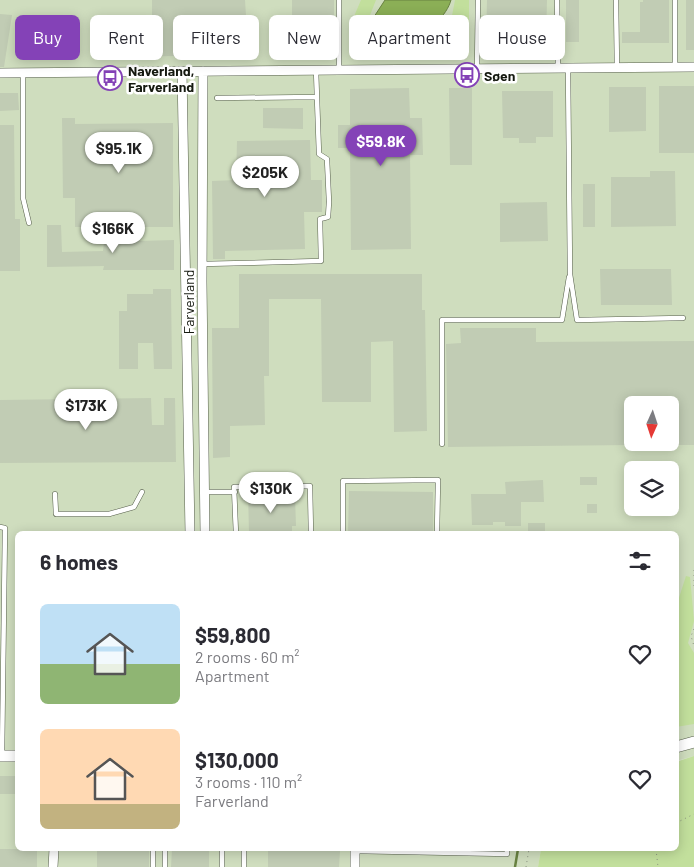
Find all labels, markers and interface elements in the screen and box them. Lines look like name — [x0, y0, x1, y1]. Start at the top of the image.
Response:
chip: Buy — [15, 15, 80, 60]
chip: Rent — [90, 15, 163, 60]
chip: Filters — [173, 15, 259, 60]
chip: New — [269, 15, 339, 60]
chip: Apartment — [349, 15, 469, 60]
chip: House — [479, 15, 565, 60]
place label: Naverland, Farverland — [128, 62, 194, 95]
bus stop icon: Søen — [454, 62, 480, 88]
bus stop icon: Naverland, Farverland — [97, 65, 123, 91]
place label: Søen — [484, 67, 515, 84]
pin: $59.8K — [340, 124, 422, 167]
text: $59.8K — [356, 131, 406, 150]
pin: $95.1K — [78, 132, 160, 174]
text: $95.1K — [96, 138, 142, 157]
pin: $205K — [230, 156, 300, 198]
text: $205K — [242, 162, 288, 181]
pin: $166K — [78, 212, 148, 254]
text: $166K — [92, 218, 134, 237]
street label: Farverland — [180, 270, 197, 334]
pin: $173K — [51, 388, 121, 431]
text: $173K — [65, 395, 107, 414]
north arrow — [624, 396, 679, 451]
map controls — [624, 396, 679, 516]
button: layers — [624, 461, 679, 516]
pin: $130K — [236, 472, 306, 514]
text: $130K — [250, 478, 292, 497]
icon: filters — [626, 547, 654, 575]
text: 6 homes — [40, 549, 118, 574]
text: $59,800 — [195, 622, 270, 647]
icon: home — [80, 624, 140, 684]
icon: heart — [626, 640, 654, 668]
text: 2 rooms · 60 m² — [195, 647, 300, 666]
text: Apartment — [195, 666, 270, 685]
text: $130,000 — [195, 747, 279, 772]
icon: home — [80, 749, 140, 809]
icon: heart — [626, 765, 654, 793]
text: 3 rooms · 110 m² — [195, 772, 302, 791]
text: Farverland — [195, 791, 269, 810]

